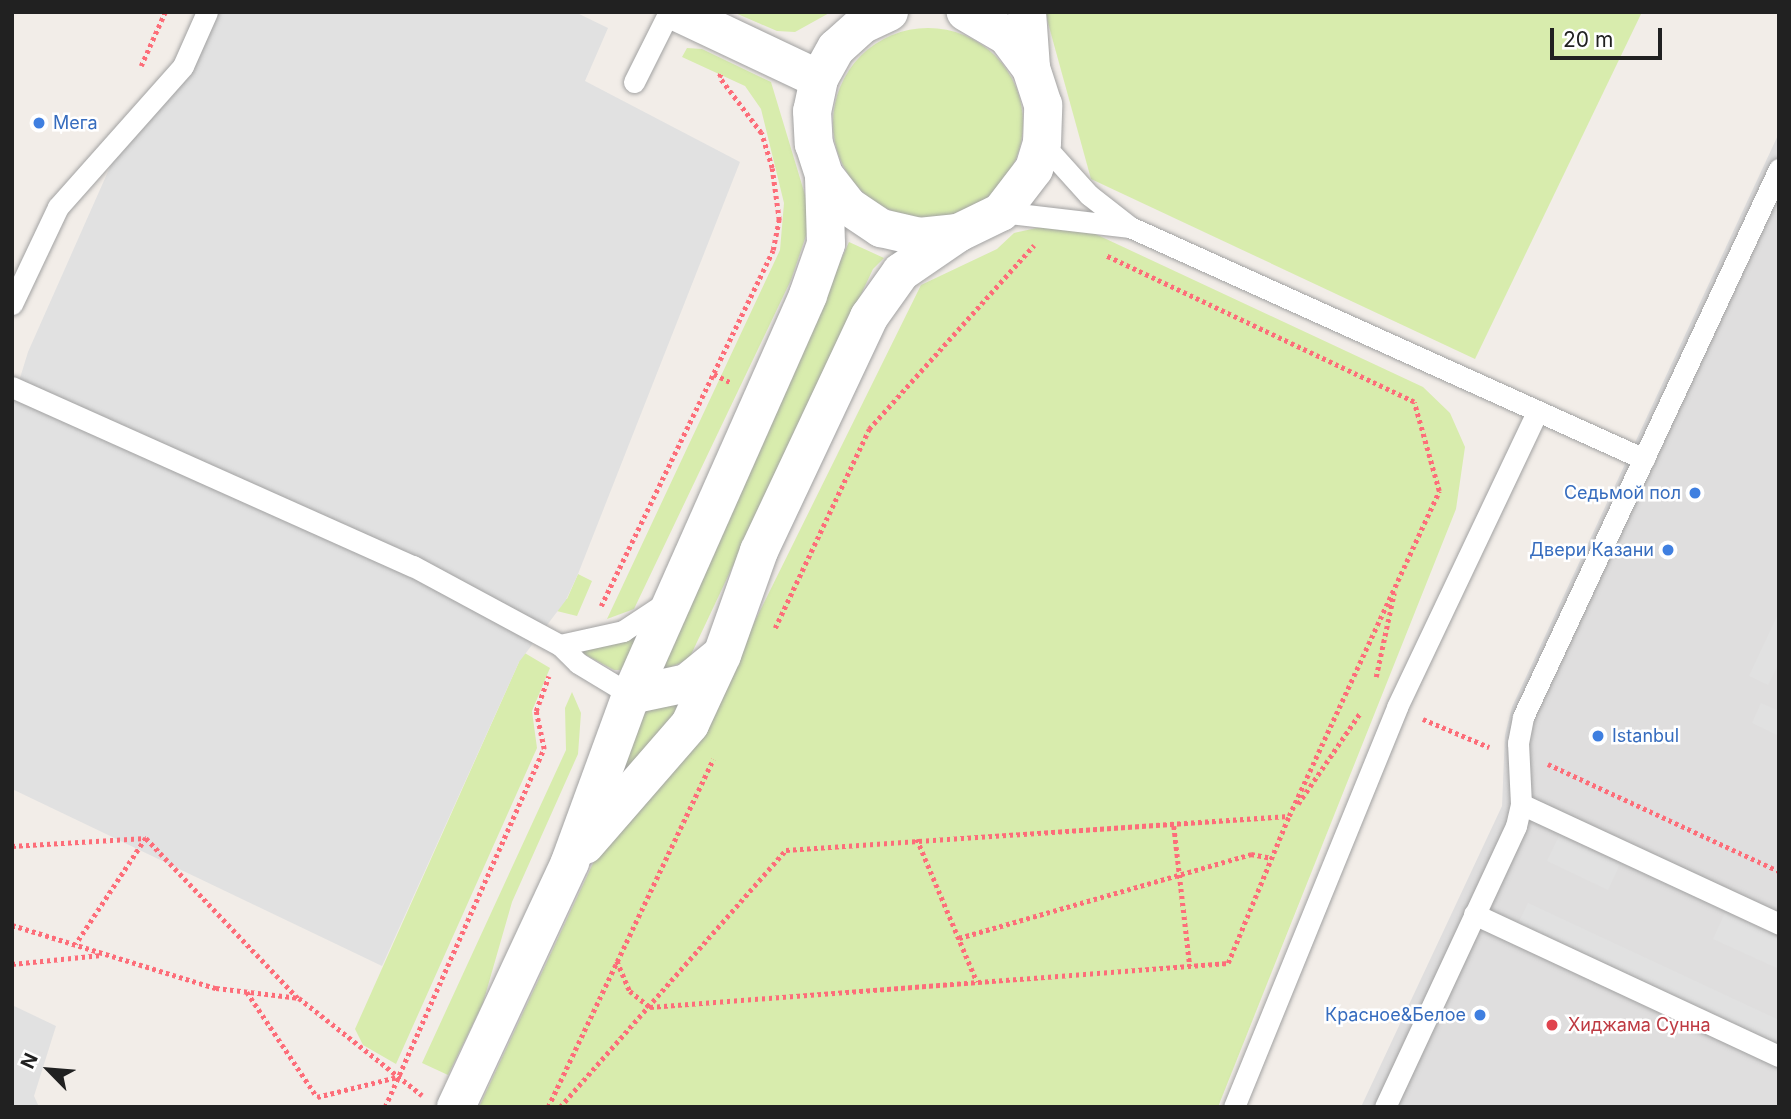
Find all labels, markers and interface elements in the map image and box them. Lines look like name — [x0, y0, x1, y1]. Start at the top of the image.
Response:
scale bar — [1553, 14, 1665, 58]
text: 20 m — [1563, 27, 1613, 52]
place label: Мега — [53, 112, 98, 134]
marker: Мега — [31, 115, 47, 131]
place label: Седьмой пол — [1564, 482, 1681, 504]
marker: Седьмой пол — [1687, 485, 1703, 501]
place label: Двери Казани — [1529, 539, 1654, 561]
marker: Двери Казани — [1660, 542, 1676, 558]
place label: Istanbul — [1612, 725, 1679, 747]
marker: Istanbul — [1590, 728, 1606, 744]
place label: Красное&Белое — [1325, 1004, 1466, 1026]
marker: Красное&Белое — [1472, 1007, 1488, 1023]
place label: Хиджама Сунна — [1568, 1014, 1711, 1036]
marker: Хиджама Сунна — [1542, 1015, 1562, 1035]
north arrow — [14, 1035, 84, 1105]
text: N — [16, 1049, 43, 1072]

